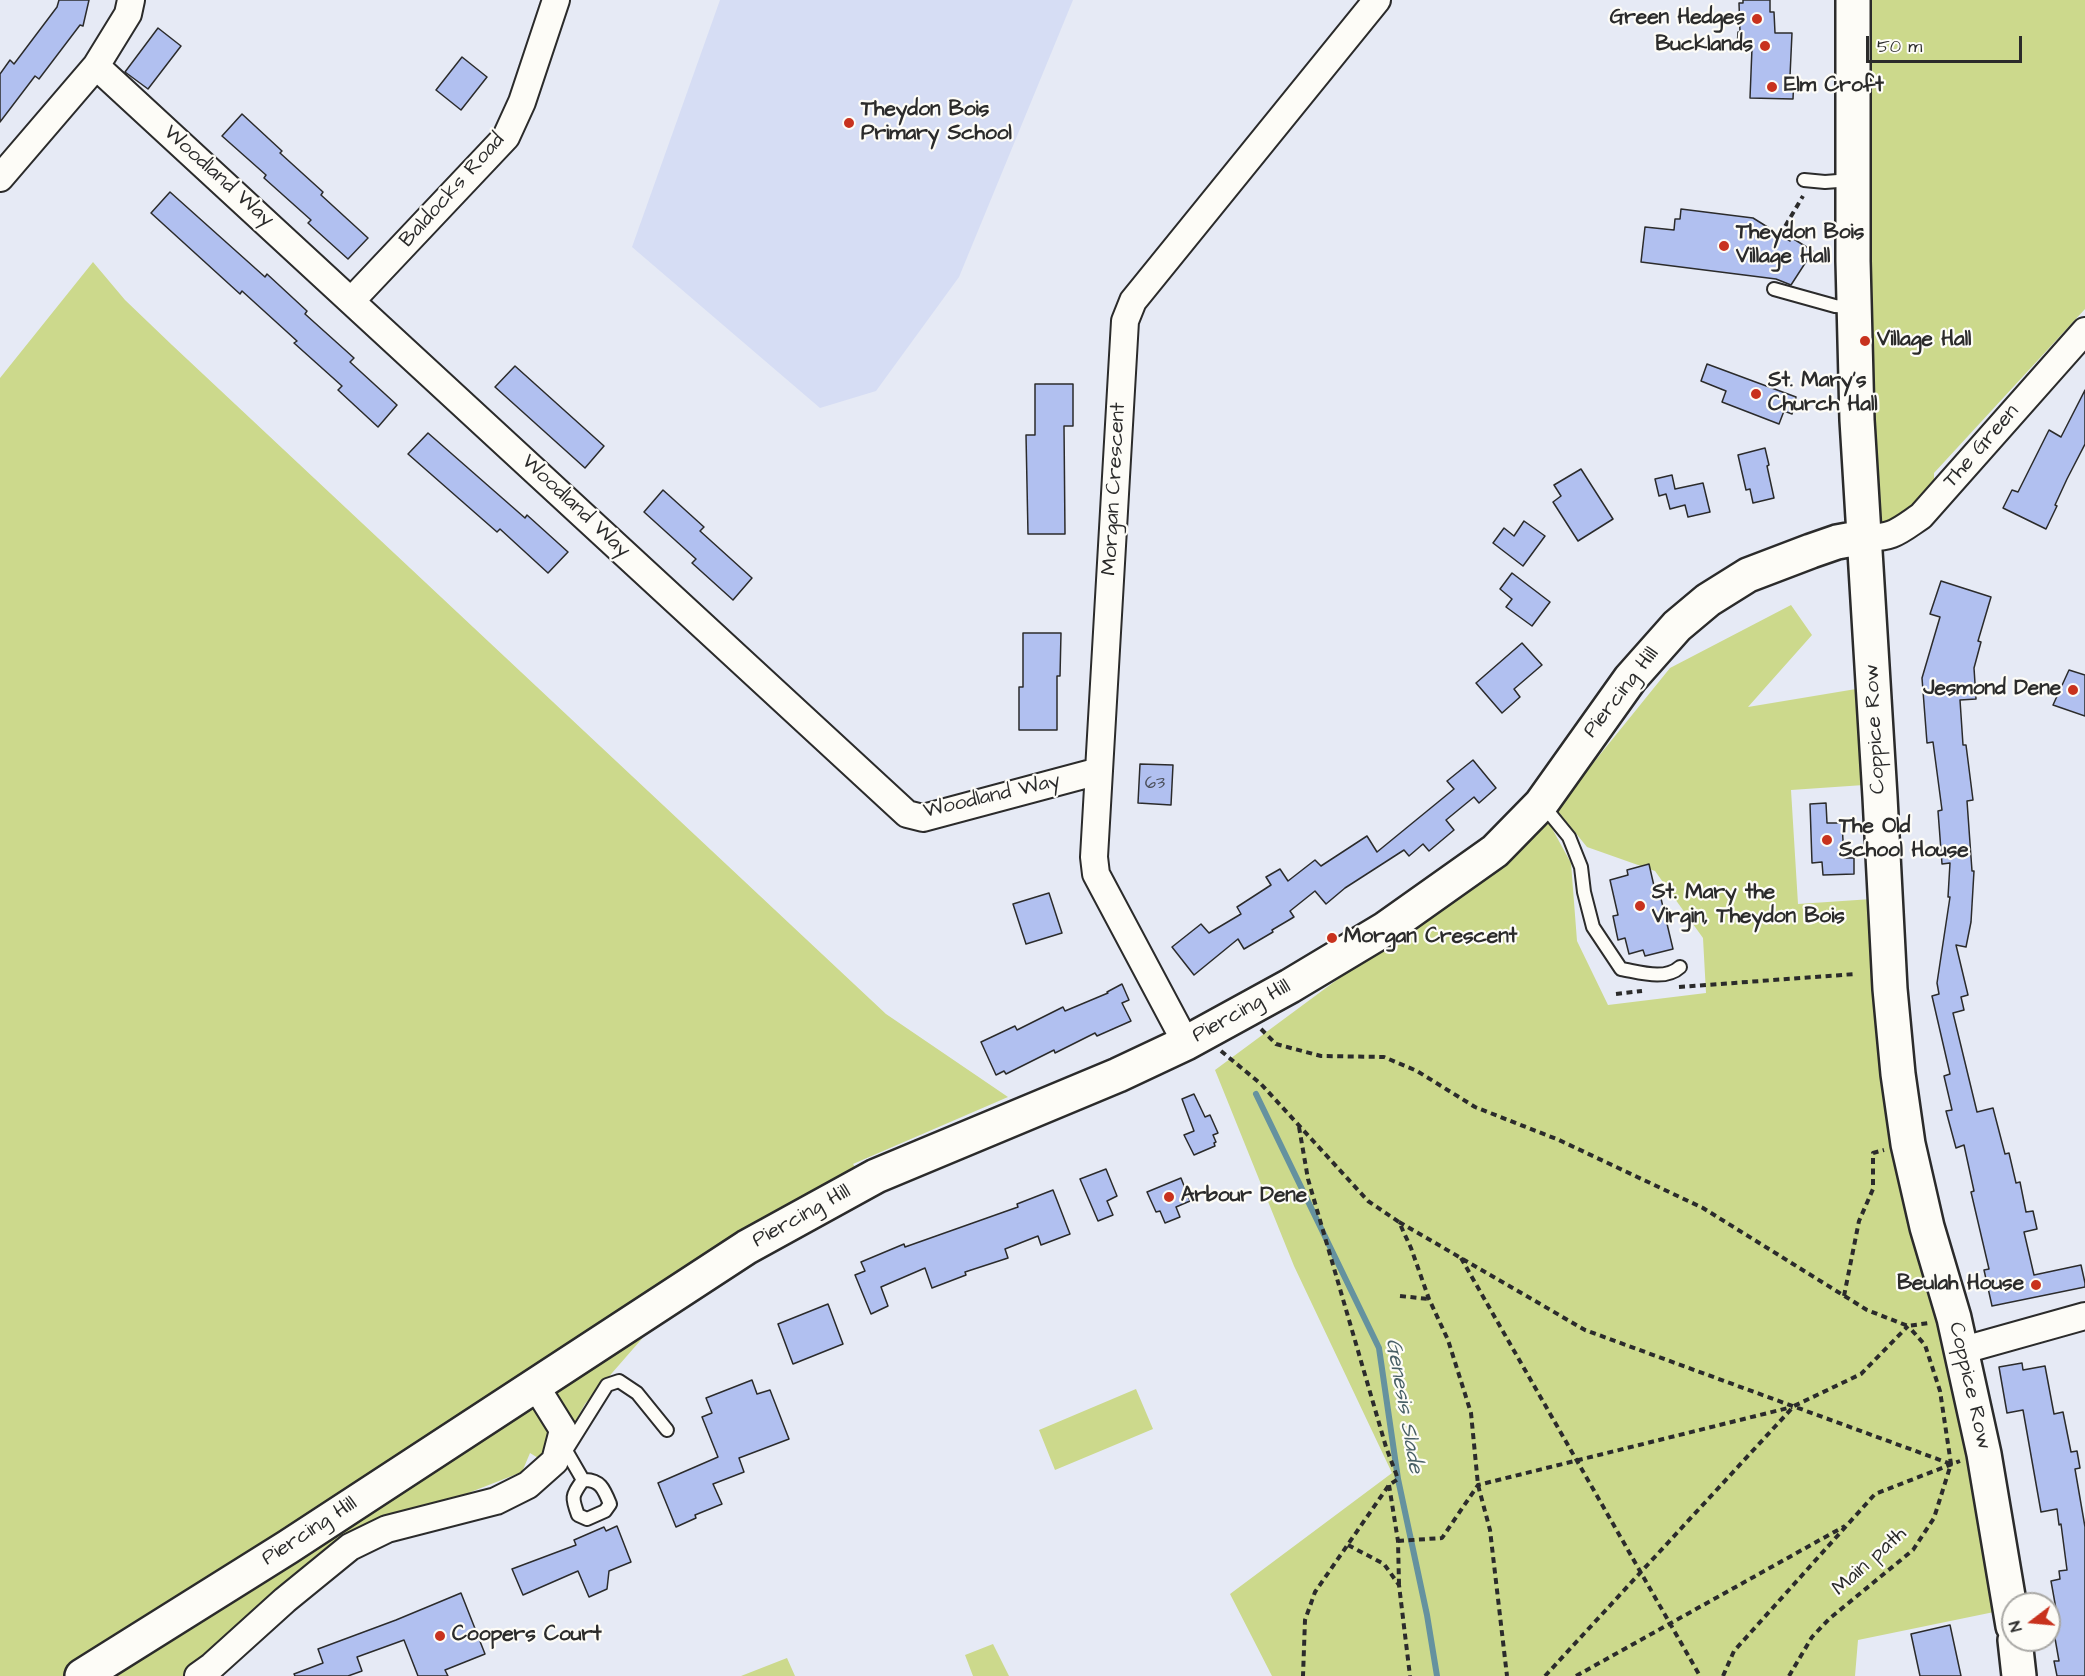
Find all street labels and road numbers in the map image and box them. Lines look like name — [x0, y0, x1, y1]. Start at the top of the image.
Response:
street label: Woodland Way — [158, 121, 278, 233]
street label: Baldocks Road — [395, 129, 511, 253]
street label: The Green — [1939, 400, 2025, 494]
street label: Morgan Crescent — [1098, 402, 1132, 576]
street label: Woodland Way — [515, 450, 635, 564]
street label: Piercing Hill — [1579, 643, 1665, 743]
street label: Coppice Row — [1860, 663, 1892, 795]
street label: Woodland Way — [921, 769, 1063, 825]
street label: Piercing Hill — [1189, 975, 1295, 1049]
street label: Piercing Hill — [749, 1180, 855, 1254]
street label: Coppice Row — [1942, 1320, 1996, 1452]
street label: Piercing Hill — [258, 1492, 362, 1572]
street label: Main path — [1828, 1522, 1912, 1602]

